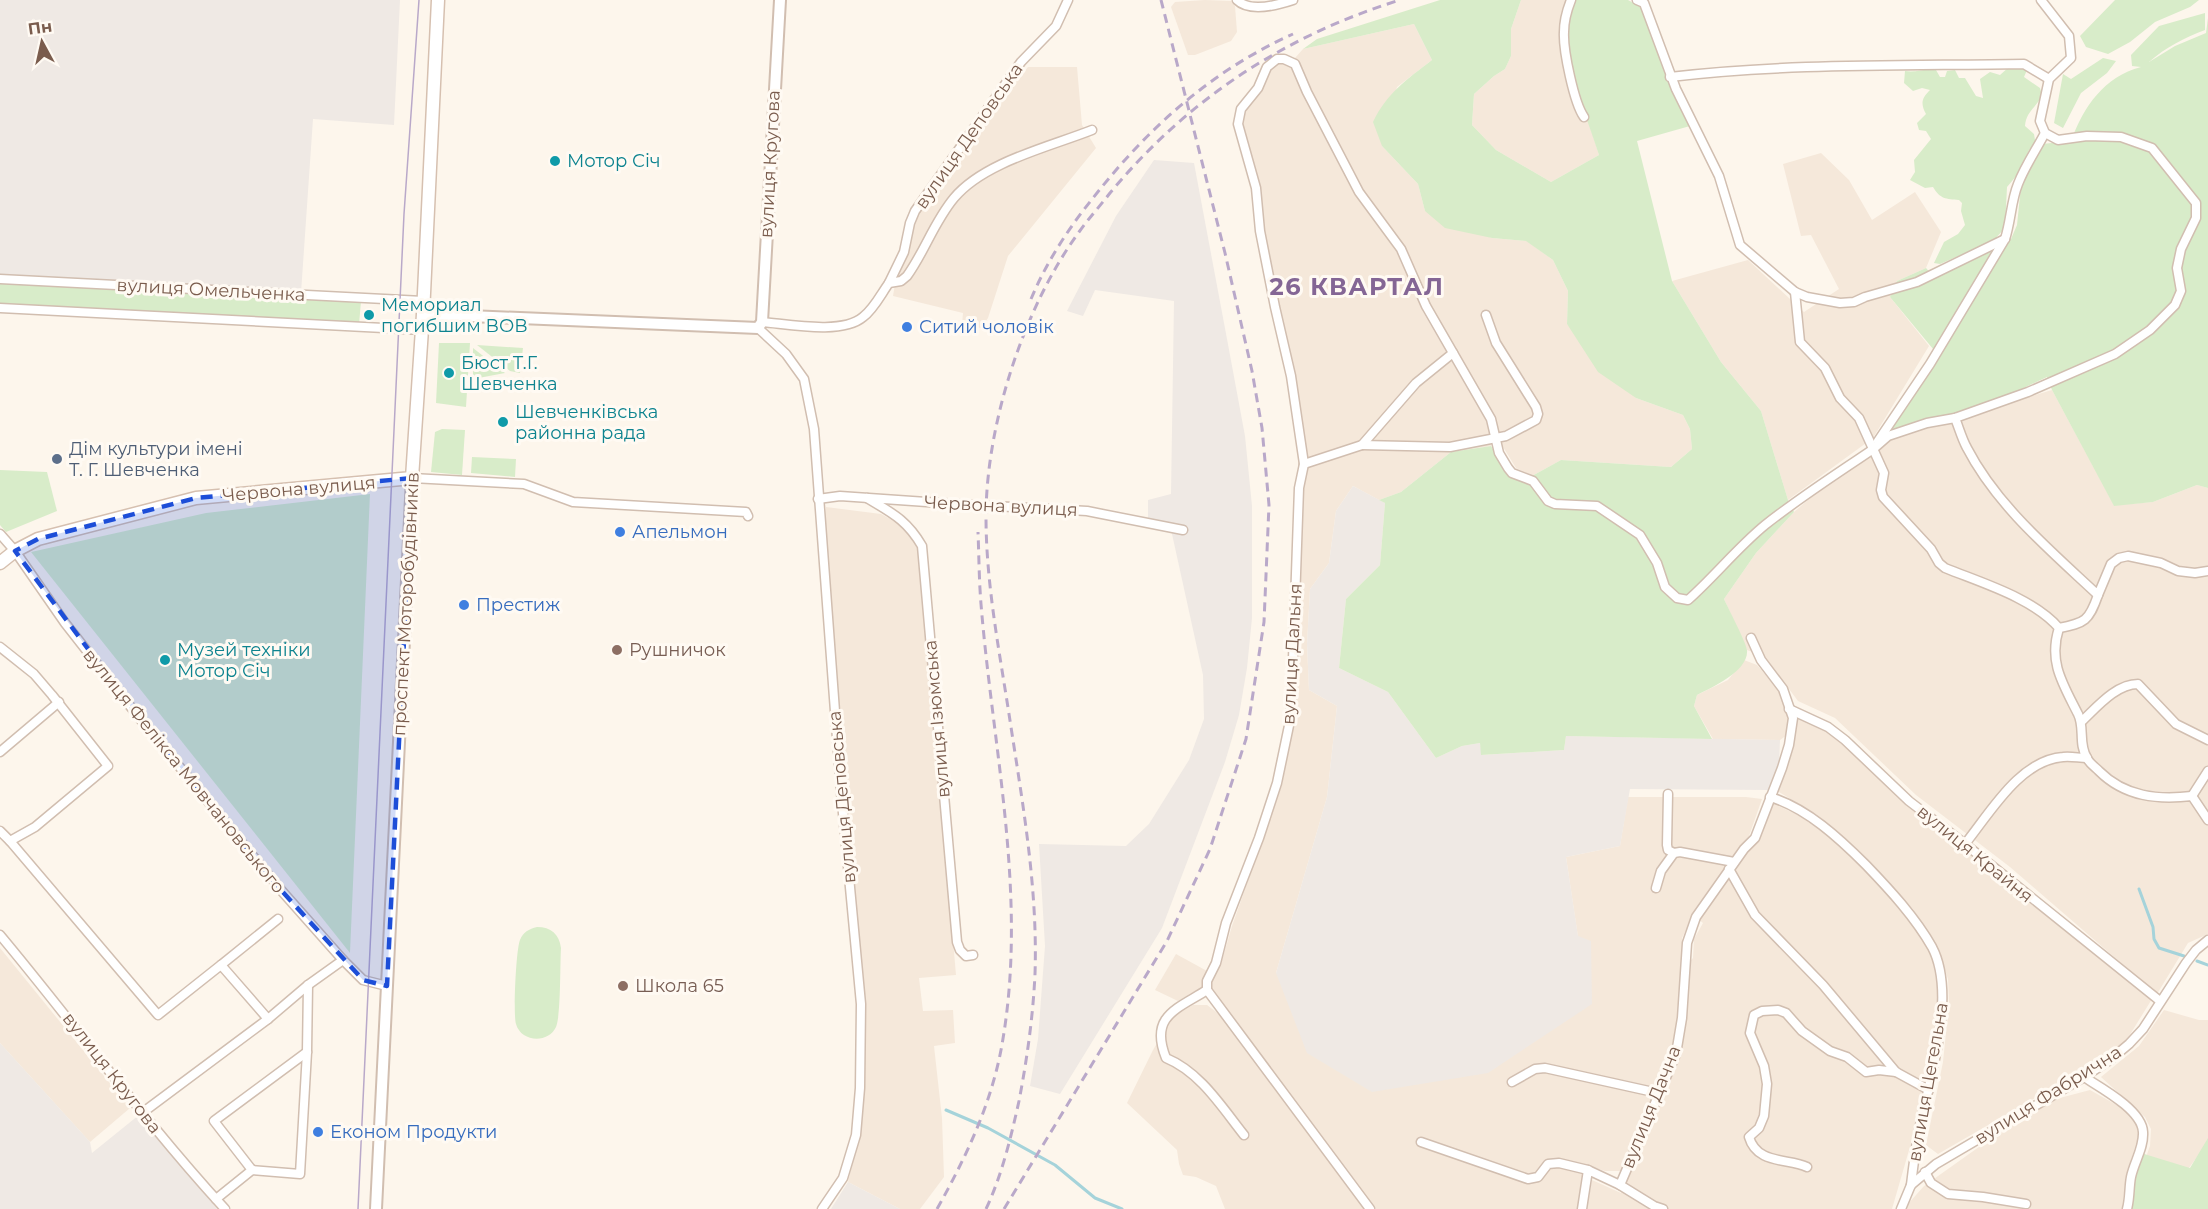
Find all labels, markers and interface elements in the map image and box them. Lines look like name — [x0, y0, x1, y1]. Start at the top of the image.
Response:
north arrow — [12, 12, 72, 72]
text: Пн — [27, 17, 53, 39]
street label: вулиця Деповська — [910, 59, 1028, 213]
street label: вулиця Кругова — [755, 90, 785, 238]
place label: Мотор Січ — [567, 150, 661, 172]
marker: Мотор Січ — [548, 154, 562, 168]
district label: 26 КВАРТАЛ — [1270, 272, 1444, 301]
street label: вулиця Омельченка — [116, 274, 306, 306]
place label: Мемориал погибшим ВОВ — [381, 294, 528, 337]
marker: Мемориал погибшим ВОВ — [362, 308, 376, 322]
place label: Ситий чоловік — [919, 316, 1054, 338]
marker: Ситий чоловік — [900, 320, 914, 334]
place label: Бюст Т.Г. Шевченка — [461, 352, 558, 395]
marker: Бюст Т.Г. Шевченка — [442, 366, 456, 380]
place label: Шевченківська районна рада — [515, 401, 658, 444]
marker: Шевченківська районна рада — [496, 415, 510, 429]
place label: Дім культури імені Т. Г. Шевченка — [69, 438, 243, 481]
marker: Дім культури імені Т. Г. Шевченка — [50, 452, 64, 466]
street label: Червона вулиця — [222, 471, 376, 507]
street label: проспект Моторобудівників — [388, 472, 424, 736]
street label: Червона вулиця — [924, 491, 1078, 521]
place label: Апельмон — [632, 521, 728, 543]
marker: Апельмон — [613, 525, 627, 539]
street label: вулиця Дальня — [1277, 583, 1307, 725]
place label: Престиж — [476, 594, 560, 616]
marker: Престиж — [457, 598, 471, 612]
place label: Музей техніки Мотор Січ — [177, 639, 311, 682]
place label: Рушничок — [629, 639, 726, 661]
street label: вулиця Ізюмська — [919, 639, 955, 799]
marker: Рушничок — [610, 643, 624, 657]
street label: вулиця Фелікса Мовчановського — [78, 644, 290, 898]
marker: Музей техніки Мотор Січ — [158, 653, 172, 667]
street label: вулиця Деповська — [824, 710, 860, 884]
street label: вулиця Крайня — [1913, 800, 2037, 908]
place label: Школа 65 — [635, 975, 724, 997]
marker: Школа 65 — [616, 979, 630, 993]
street label: вулиця Цегельна — [1903, 1001, 1953, 1163]
street label: вулиця Кругова — [58, 1008, 166, 1138]
street label: вулиця Фабрична — [1970, 1041, 2126, 1149]
street label: вулиця Дачна — [1616, 1042, 1686, 1172]
place label: Економ Продукти — [330, 1121, 498, 1143]
marker: Економ Продукти — [311, 1125, 325, 1139]

